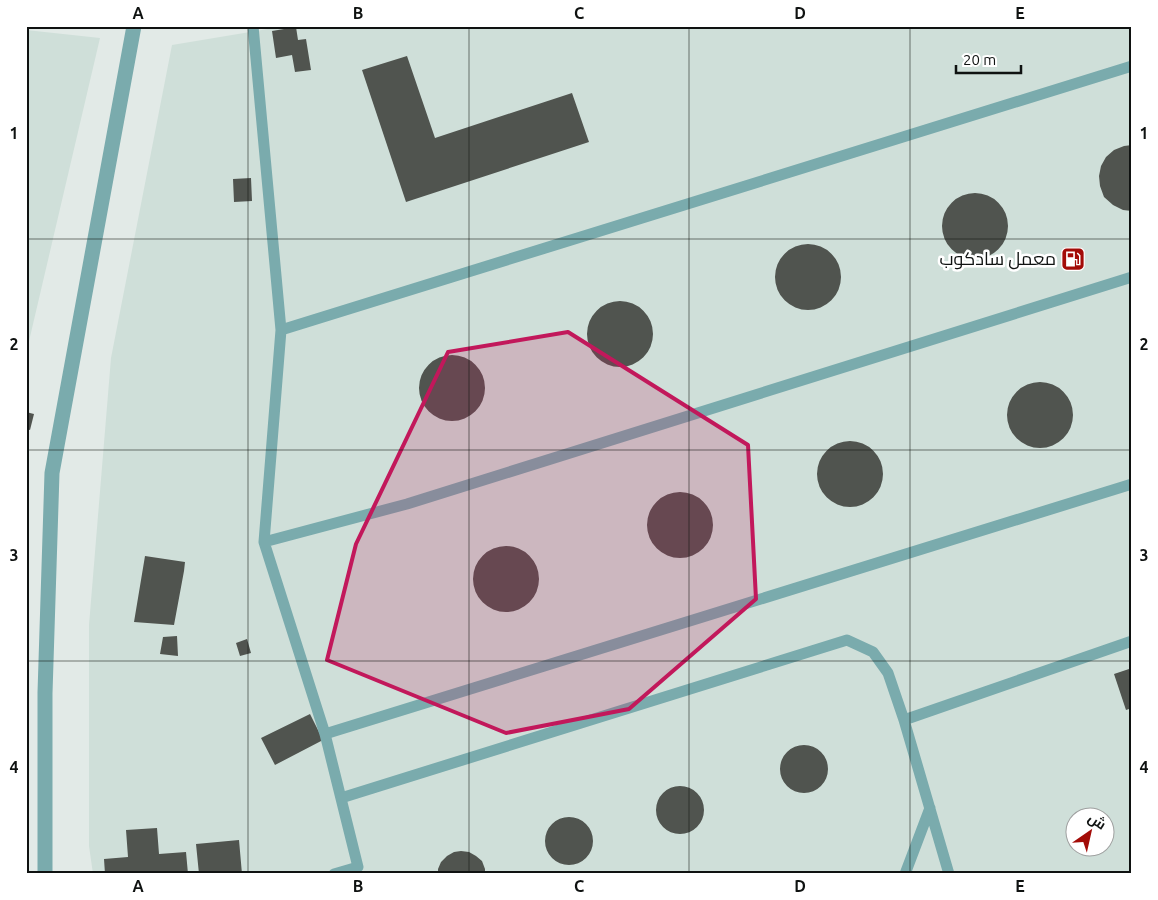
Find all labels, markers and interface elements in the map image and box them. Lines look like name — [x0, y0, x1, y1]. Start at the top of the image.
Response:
text: A — [132, 4, 144, 22]
text: B — [353, 4, 363, 22]
text: C — [574, 4, 584, 22]
text: D — [794, 4, 806, 22]
text: E — [1015, 4, 1025, 22]
scale bar — [956, 42, 1020, 74]
text: 20 m — [963, 51, 996, 68]
text: 1 — [9, 124, 19, 142]
text: 1 — [1139, 124, 1149, 142]
fuel station icon: معمل سادكوب — [1060, 246, 1086, 272]
place label: معمل سادكوب — [939, 248, 1056, 270]
text: 2 — [9, 335, 19, 353]
text: 2 — [1139, 335, 1149, 353]
text: 3 — [9, 546, 19, 564]
text: 3 — [1139, 546, 1149, 564]
text: 4 — [9, 758, 19, 776]
text: 4 — [1139, 758, 1149, 776]
north arrow — [1066, 808, 1116, 858]
text: ش — [1085, 810, 1109, 834]
text: A — [132, 877, 144, 895]
text: B — [353, 877, 363, 895]
text: C — [574, 877, 584, 895]
text: D — [794, 877, 806, 895]
text: E — [1015, 877, 1025, 895]

